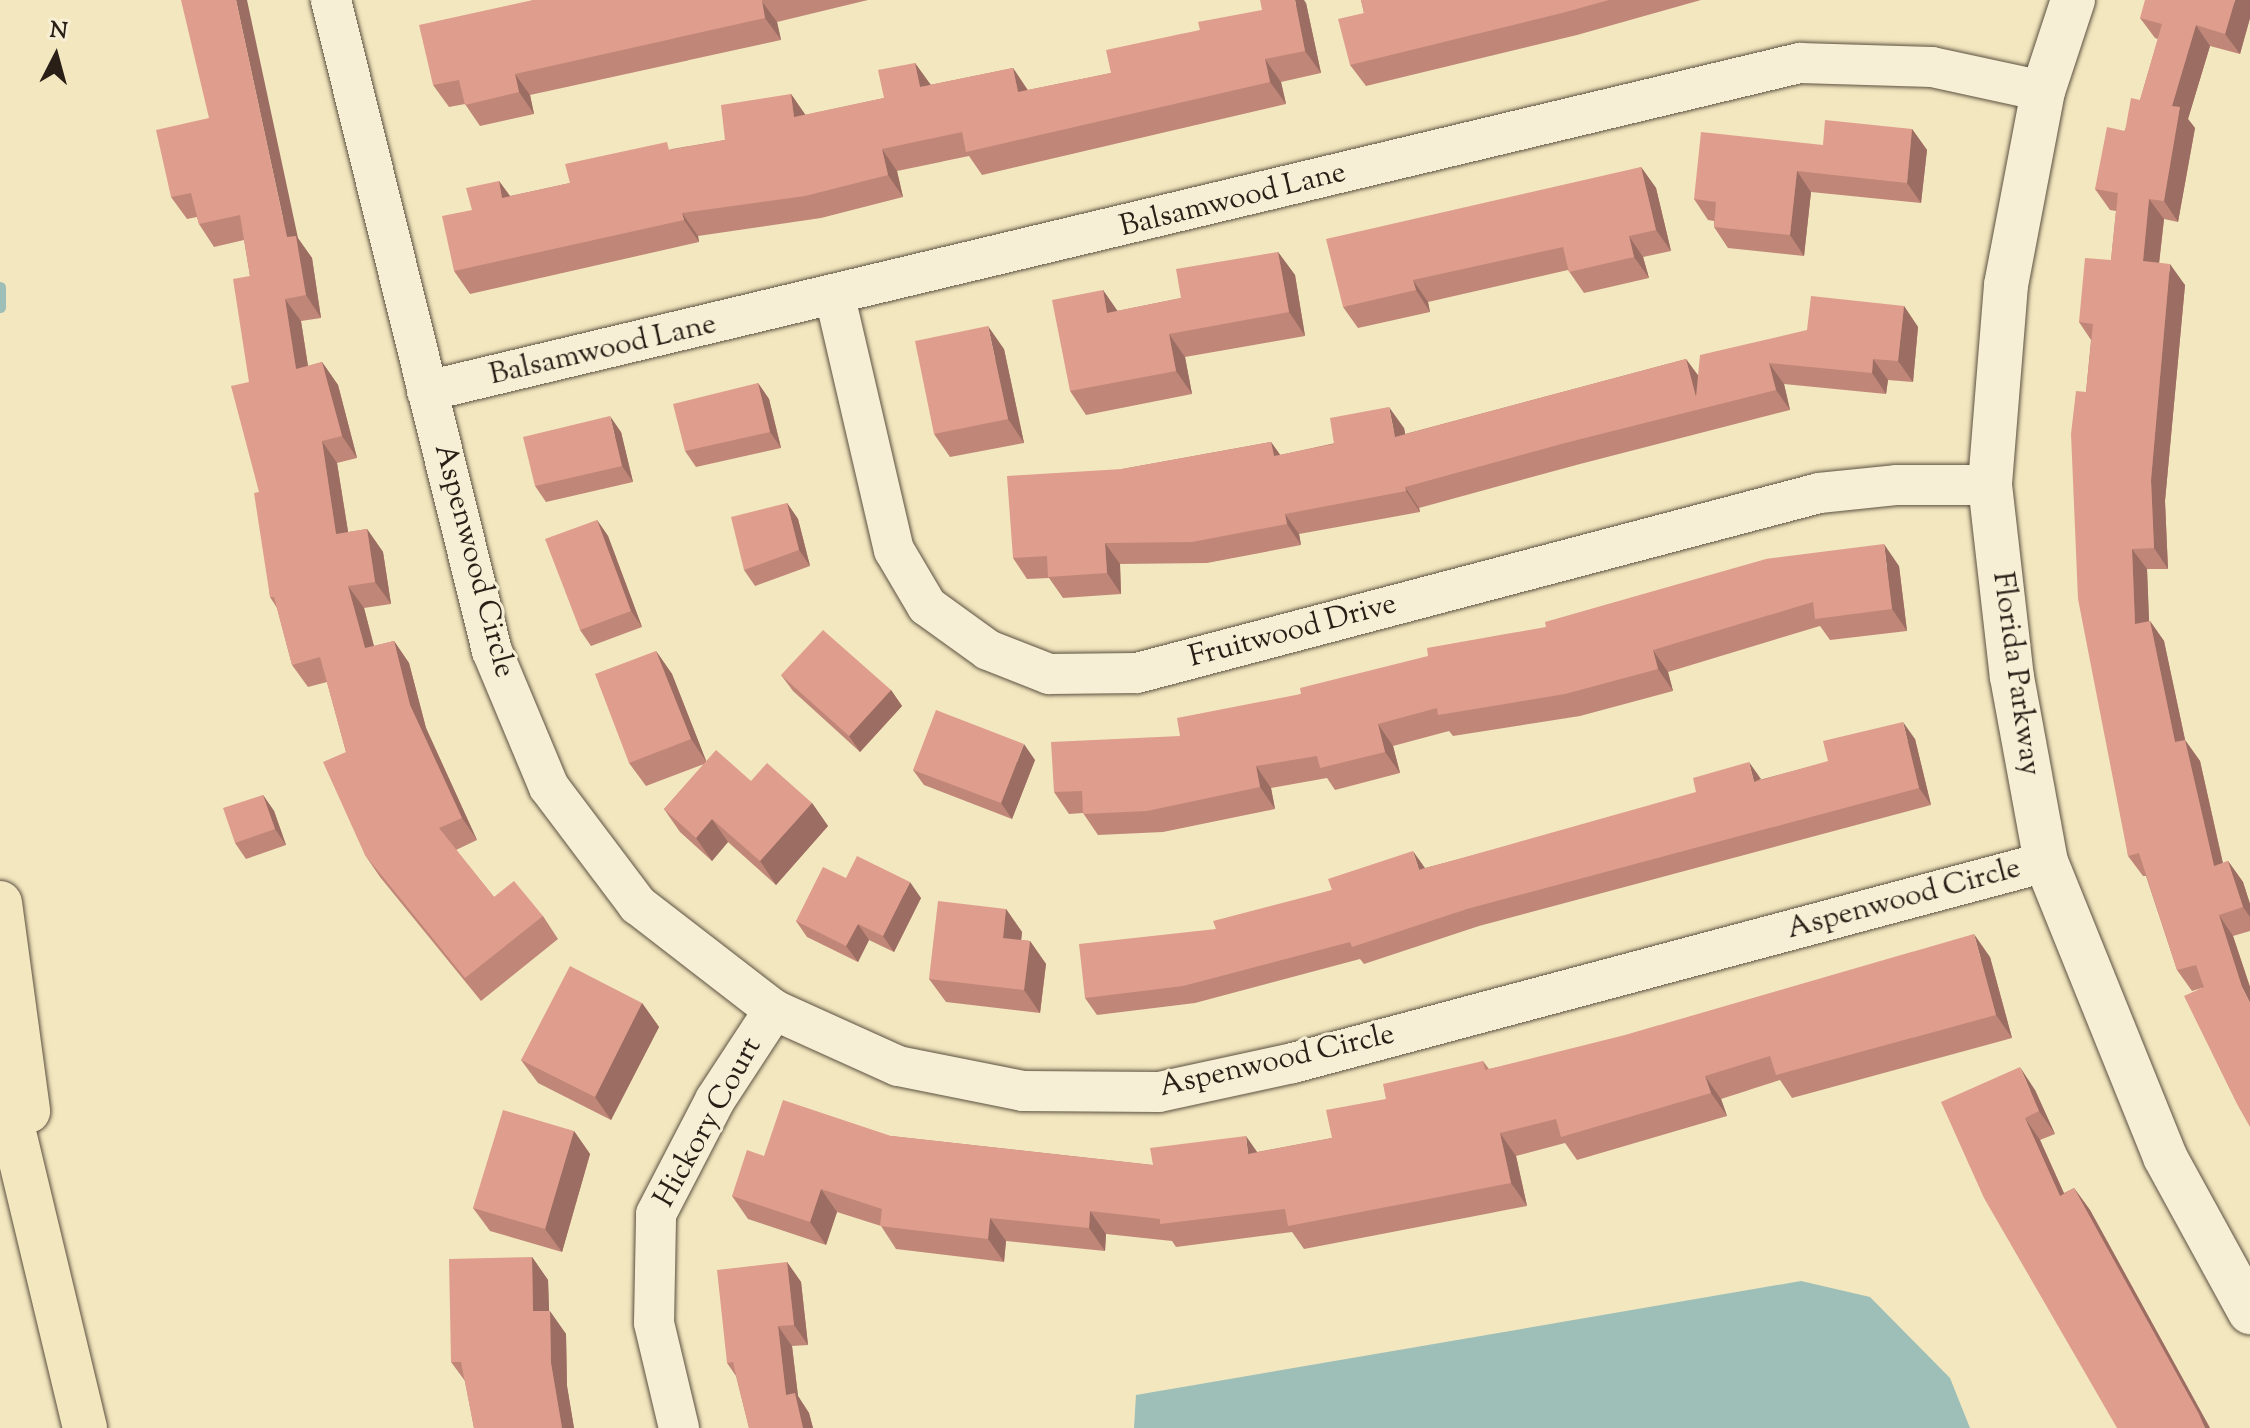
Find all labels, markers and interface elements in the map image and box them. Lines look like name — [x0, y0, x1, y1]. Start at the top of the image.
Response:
text: N — [48, 15, 69, 49]
north arrow — [16, 16, 96, 96]
street label: Balsamwood Lane — [1116, 156, 1350, 246]
street label: Balsamwood Lane — [486, 307, 720, 395]
street label: Aspenwood Circle — [425, 440, 521, 682]
street label: Florida Parkway — [1983, 570, 2047, 778]
street label: Fruitwood Drive — [1185, 587, 1401, 677]
street label: Aspenwood Circle — [1783, 852, 2025, 948]
street label: Aspenwood Circle — [1156, 1017, 1398, 1107]
street label: Hickory Court — [647, 1032, 771, 1214]

